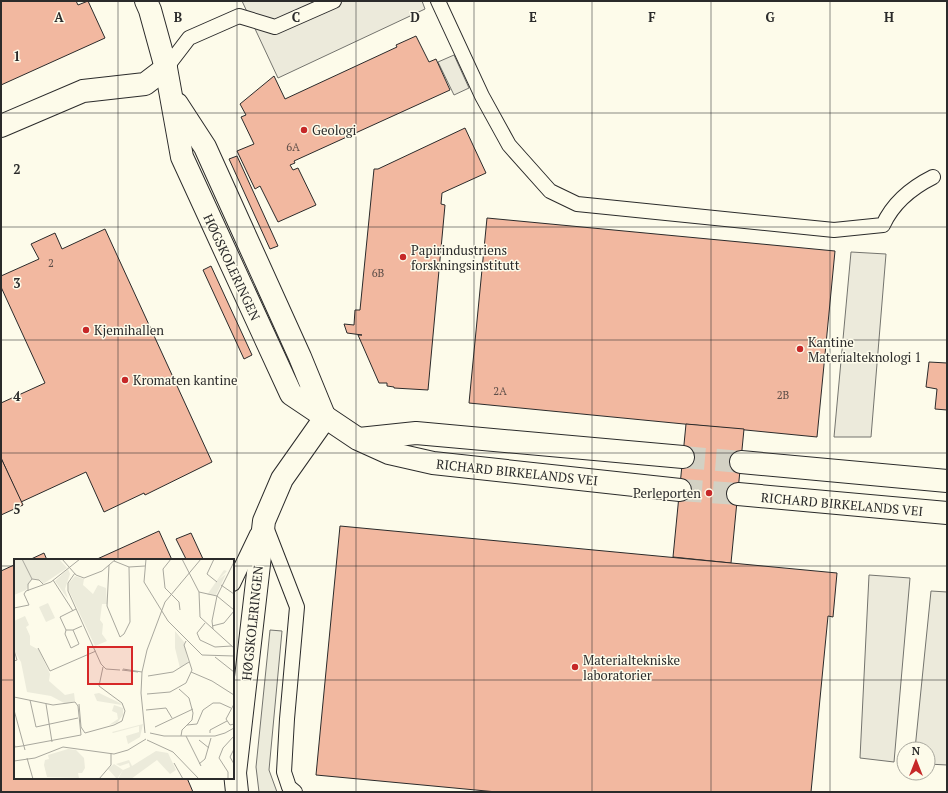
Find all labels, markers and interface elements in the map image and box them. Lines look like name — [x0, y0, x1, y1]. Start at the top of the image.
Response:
text: A — [54, 8, 64, 26]
text: B — [174, 8, 182, 26]
text: C — [292, 8, 300, 26]
text: D — [410, 8, 420, 26]
text: E — [529, 8, 537, 26]
text: F — [648, 8, 656, 26]
text: G — [765, 8, 775, 26]
text: H — [884, 8, 894, 26]
text: 1 — [13, 47, 21, 65]
place label: Geologi — [312, 121, 357, 139]
marker: Geologi — [299, 125, 309, 135]
house number: 6A — [286, 140, 300, 154]
text: 2 — [13, 160, 21, 178]
street label: HØGSKOLERINGEN — [199, 211, 265, 324]
place label: Papirindustriens forskningsinstitutt — [411, 241, 520, 274]
marker: Papirindustriens forskningsinstitutt — [398, 252, 408, 262]
house number: 2 — [48, 256, 54, 270]
house number: 6B — [372, 266, 385, 280]
text: 3 — [13, 274, 21, 292]
place label: Kjemihallen — [94, 321, 164, 339]
marker: Kjemihallen — [81, 325, 91, 335]
place label: Kantine Materialteknologi 1 — [808, 333, 922, 366]
marker: Kantine Materialteknologi 1 — [795, 344, 805, 354]
place label: Kromaten kantine — [133, 371, 238, 389]
marker: Kromaten kantine — [120, 375, 130, 385]
house number: 2A — [493, 384, 507, 398]
text: 4 — [13, 387, 21, 405]
house number: 2B — [777, 388, 790, 402]
street label: RICHARD BIRKELANDS VEI — [435, 455, 599, 489]
place label: Perleporten — [633, 484, 701, 502]
marker: Perleporten — [704, 488, 714, 498]
street label: RICHARD BIRKELANDS VEI — [760, 488, 924, 520]
text: 5 — [13, 500, 21, 518]
inset map — [14, 559, 234, 779]
street label: HØGSKOLERINGEN — [237, 564, 267, 681]
place label: Materialtekniske laboratorier — [583, 651, 680, 684]
marker: Materialtekniske laboratorier — [570, 662, 580, 672]
north arrow — [896, 741, 936, 781]
text: N — [912, 744, 921, 758]

